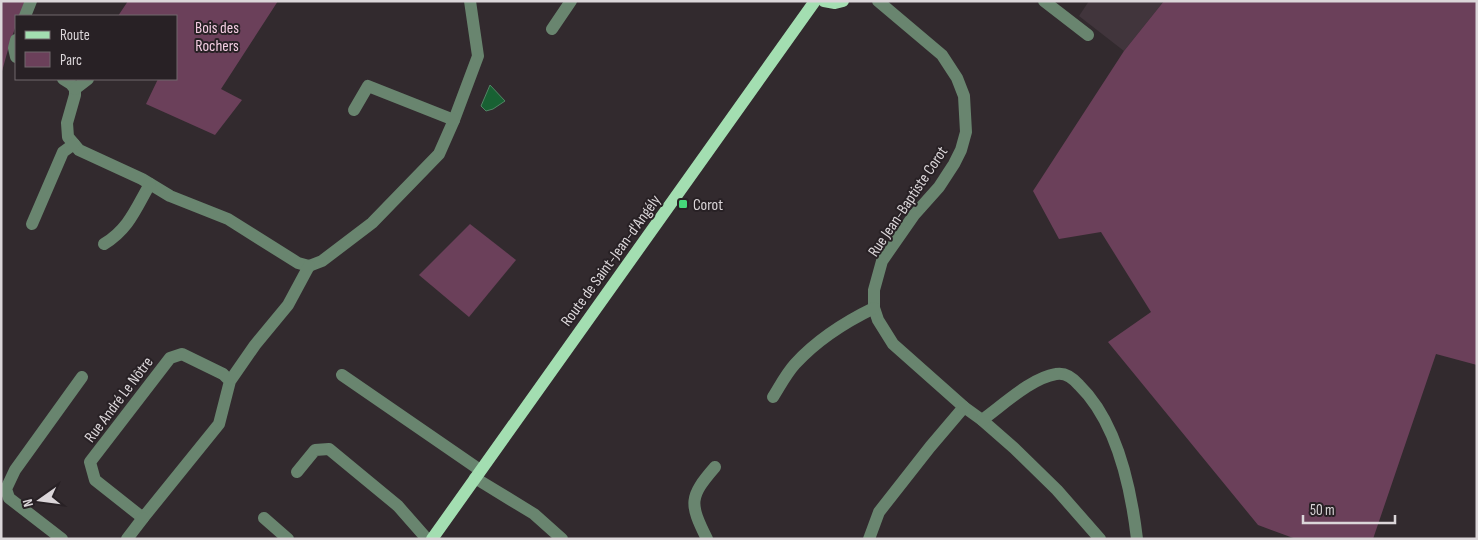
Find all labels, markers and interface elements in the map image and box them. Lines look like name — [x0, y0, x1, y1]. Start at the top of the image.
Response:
legend — [15, 15, 178, 80]
park label: Bois des Rochers — [195, 19, 239, 56]
text: Route — [60, 26, 90, 45]
text: Parc — [60, 51, 82, 70]
street label: Rue Jean-Baptiste Corot — [864, 143, 952, 261]
street label: Route de Saint-Jean-d'Angély — [557, 192, 665, 330]
place label: Corot — [693, 196, 723, 215]
marker: Corot — [677, 198, 689, 210]
street label: Rue André Le Nôtre — [81, 353, 158, 446]
north arrow — [15, 475, 65, 525]
scale bar — [1303, 492, 1396, 524]
text: N — [19, 497, 37, 509]
text: 50 m — [1310, 501, 1335, 520]

